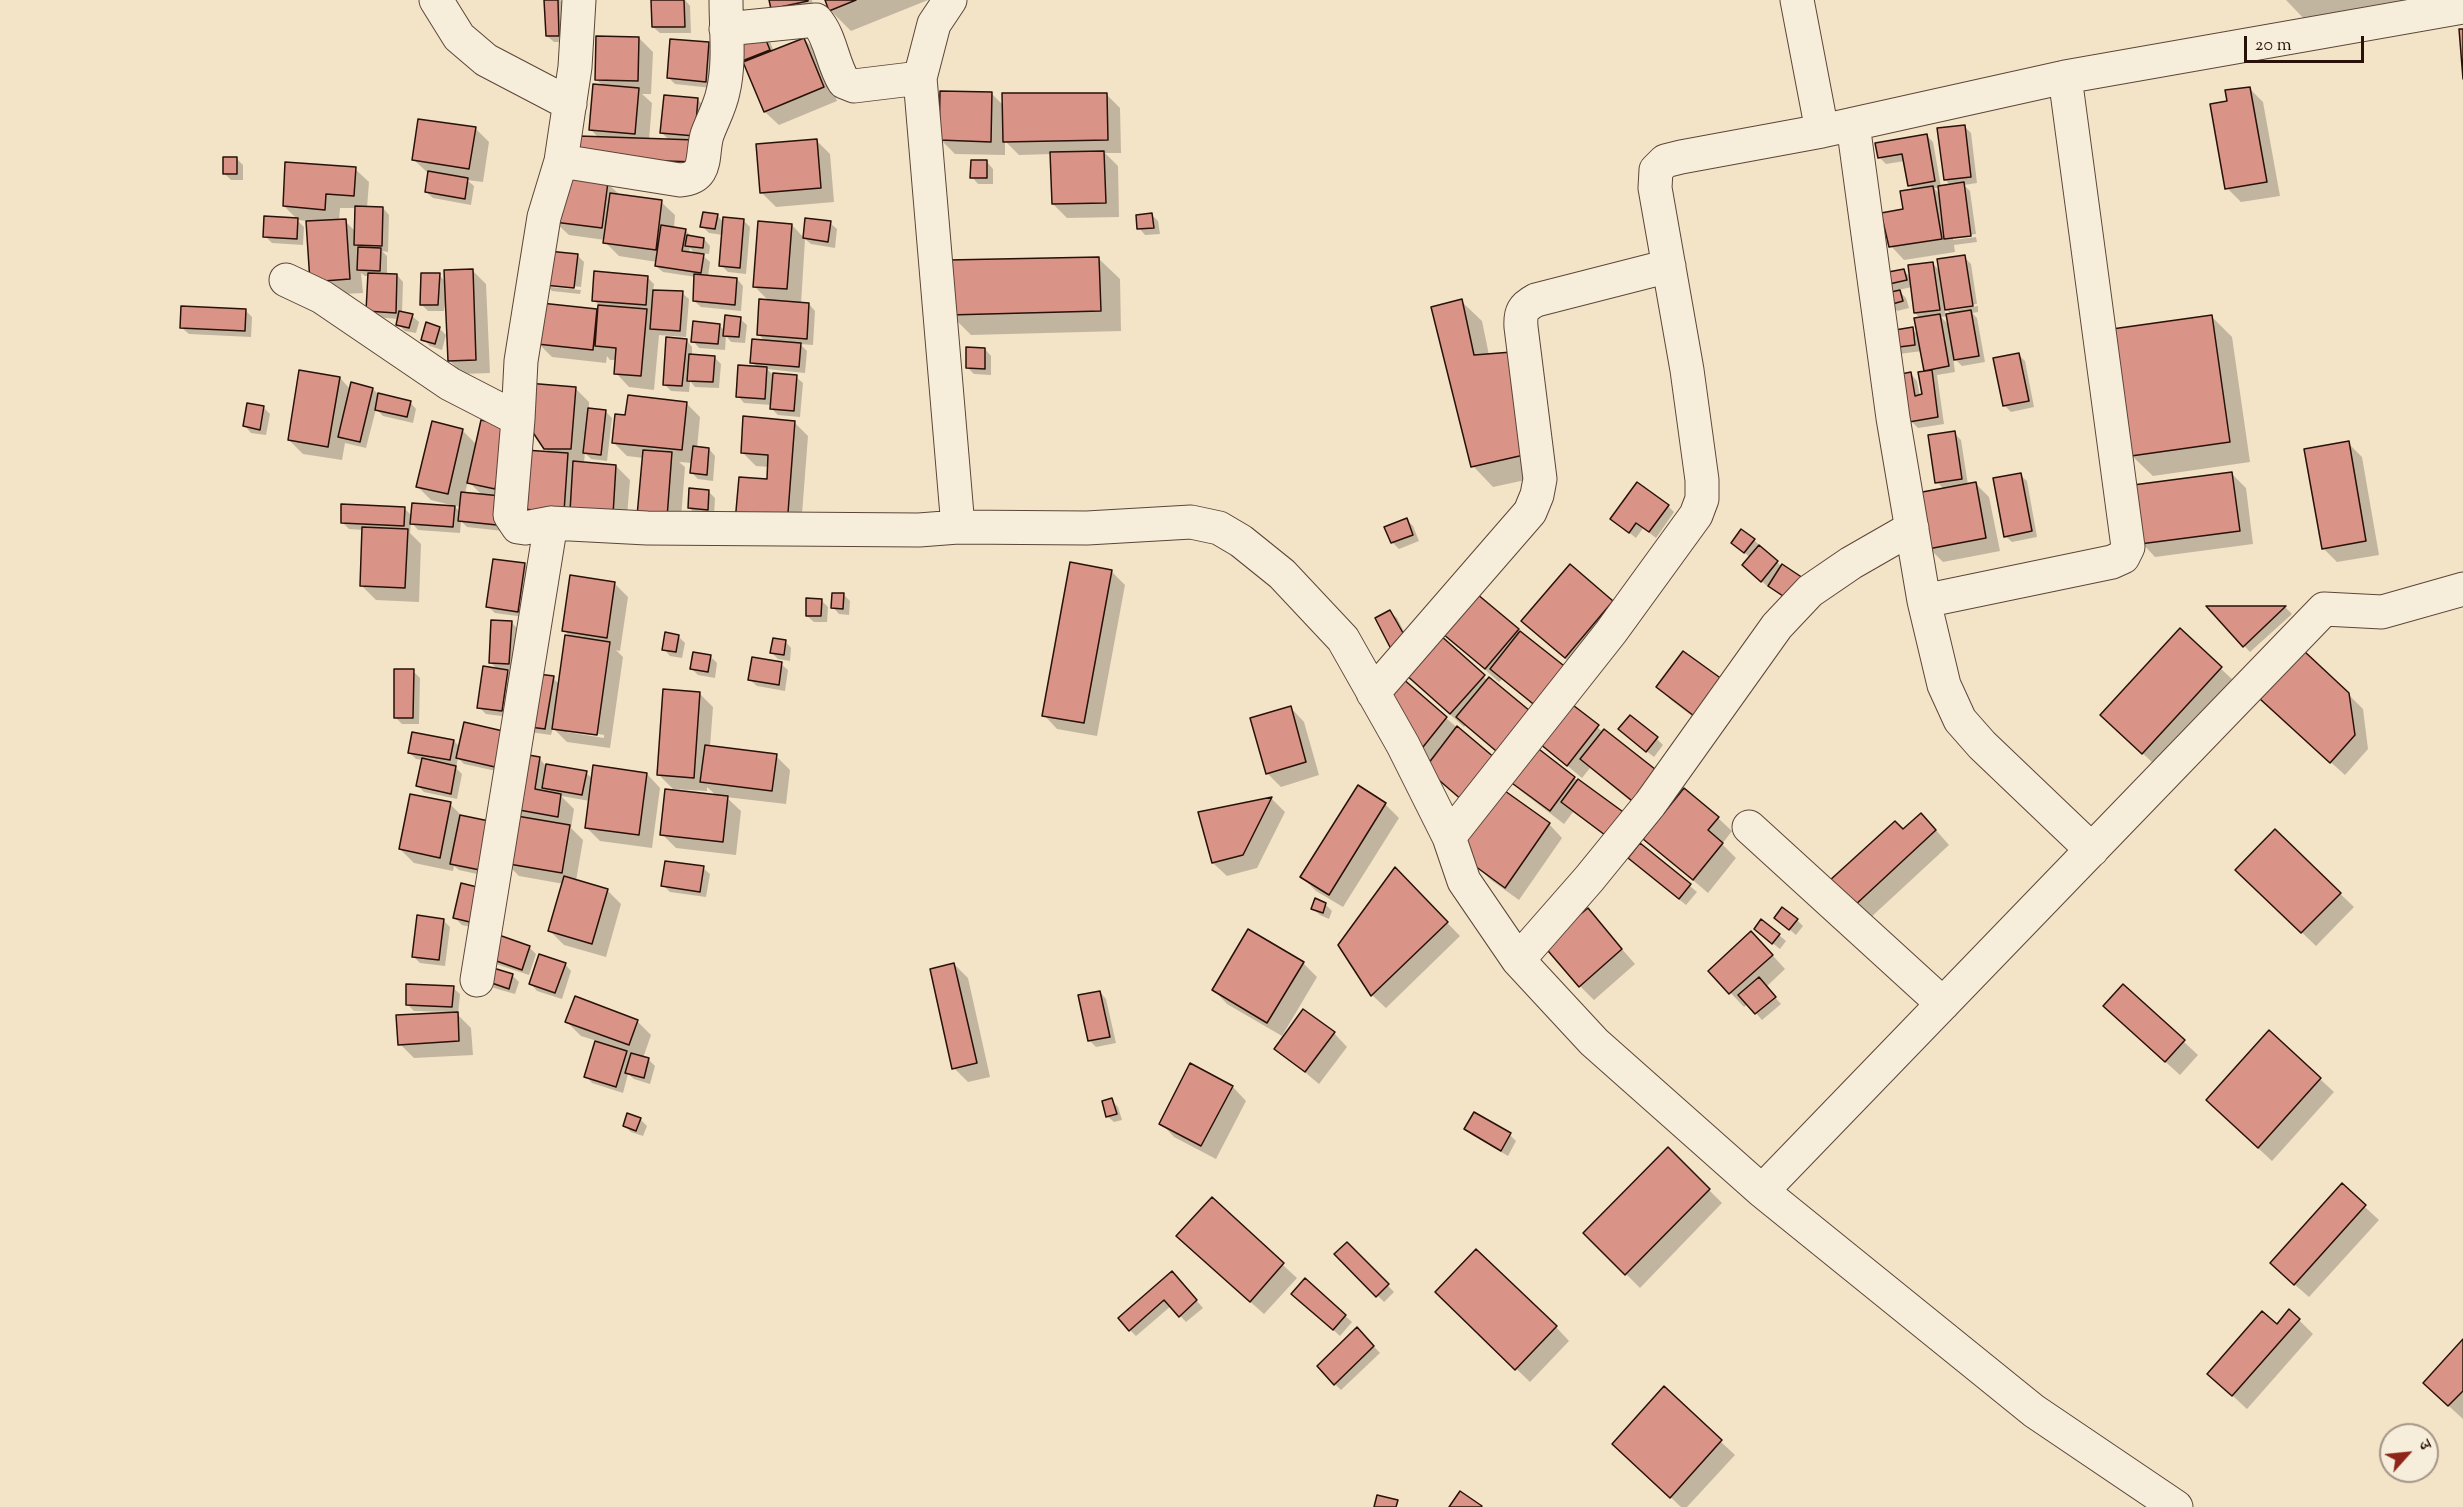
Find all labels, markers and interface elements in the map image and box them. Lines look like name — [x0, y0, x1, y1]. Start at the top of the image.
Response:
scale bar — [2247, 24, 2367, 62]
text: 20 m — [2255, 33, 2292, 59]
north arrow — [2379, 1423, 2439, 1483]
text: उ — [2412, 1437, 2436, 1454]

